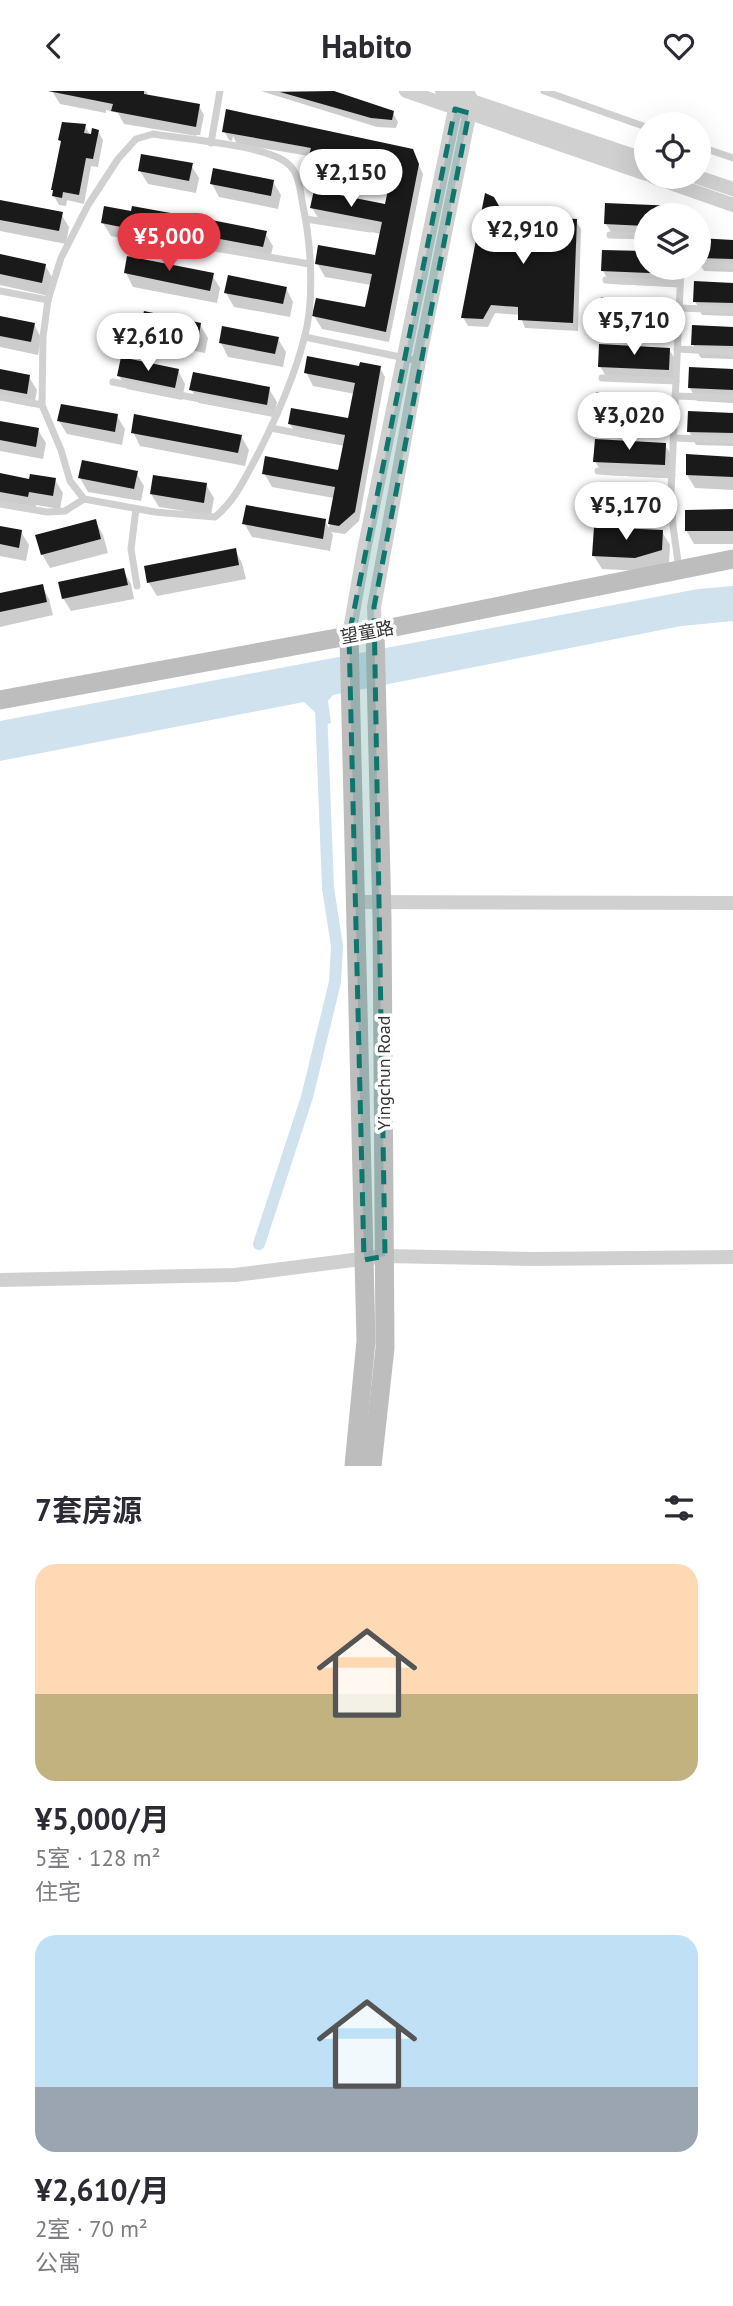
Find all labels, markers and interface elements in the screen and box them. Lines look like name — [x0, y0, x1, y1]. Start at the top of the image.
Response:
text: Habito — [321, 25, 412, 67]
icon: back — [35, 27, 73, 65]
icon: heart — [660, 27, 698, 65]
map controls — [634, 112, 711, 280]
button: locate — [634, 112, 711, 189]
pin: ¥2,150 — [294, 149, 408, 209]
text: ¥2,150 — [315, 157, 387, 186]
button: layers — [634, 203, 711, 280]
pin: ¥2,910 — [466, 207, 580, 266]
pin: ¥5,000 — [112, 213, 226, 273]
text: ¥2,910 — [487, 214, 559, 243]
text: ¥5,000 — [133, 221, 205, 250]
pin: ¥5,710 — [577, 297, 691, 357]
text: ¥5,710 — [598, 305, 670, 334]
pin: ¥2,610 — [91, 313, 205, 373]
text: ¥2,610 — [112, 321, 184, 350]
pin: ¥3,020 — [572, 393, 686, 452]
text: ¥3,020 — [593, 400, 665, 429]
pin: ¥5,170 — [569, 483, 683, 542]
text: ¥5,170 — [590, 490, 662, 519]
street label: 望童路 — [338, 616, 396, 648]
street label: Yingchun Road — [372, 1016, 395, 1130]
icon: filters — [660, 1489, 698, 1527]
text: 7套房源 — [35, 1490, 142, 1529]
icon: home — [304, 1610, 430, 1736]
text: ¥5,000/月 — [35, 1799, 170, 1838]
text: 5室 · 128 m² — [35, 1843, 160, 1872]
text: 住宅 — [35, 1877, 81, 1906]
icon: home — [304, 1981, 430, 2107]
text: ¥2,610/月 — [35, 2170, 170, 2209]
text: 2室 · 70 m² — [35, 2214, 148, 2243]
text: 公寓 — [35, 2248, 81, 2277]

